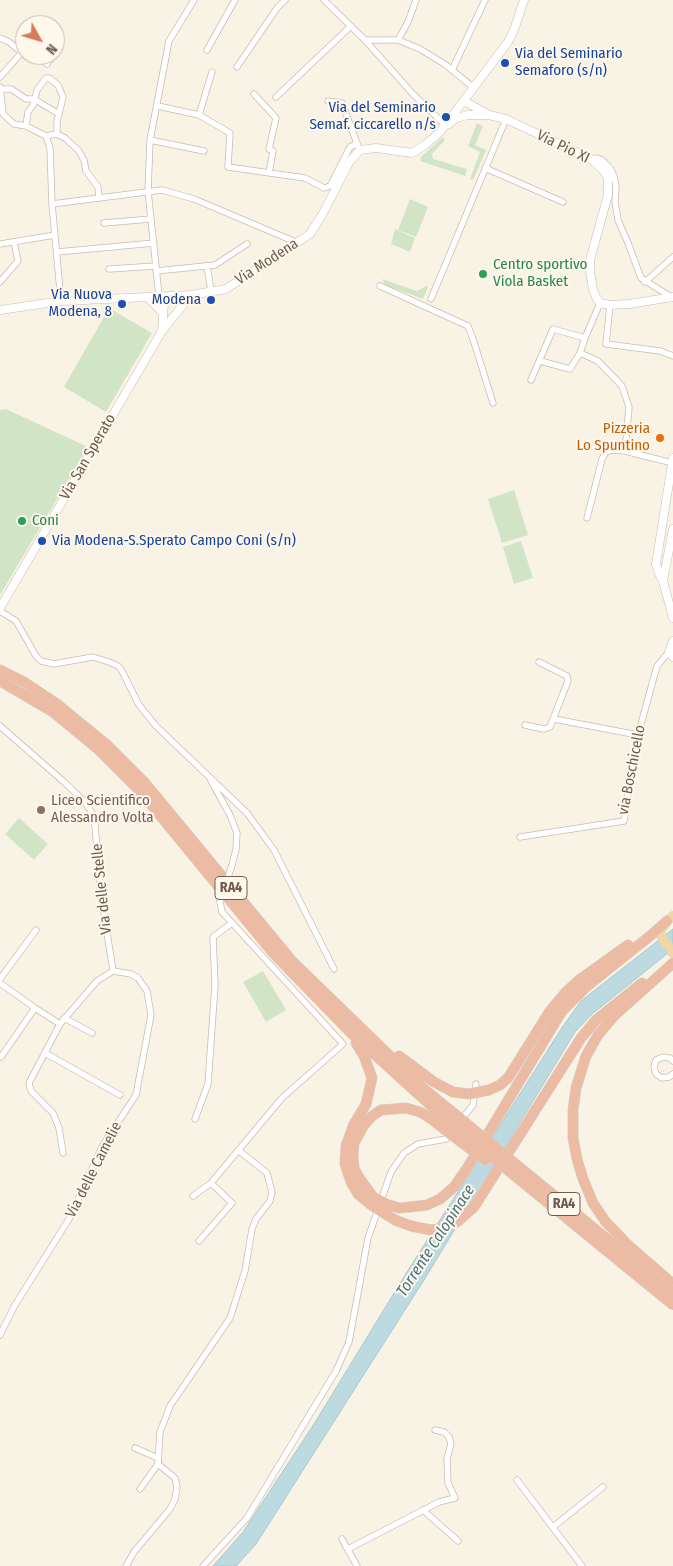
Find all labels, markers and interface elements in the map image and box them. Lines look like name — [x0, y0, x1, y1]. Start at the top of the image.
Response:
north arrow — [15, 15, 65, 65]
text: N — [42, 41, 61, 58]
place label: Via del Seminario Semaforo (s/n) — [515, 45, 623, 80]
marker: Via del Seminario Semaforo (s/n) — [499, 57, 511, 69]
place label: Via del Seminario Semaf. ciccarello n/s — [309, 99, 436, 134]
marker: Via del Seminario Semaf. ciccarello n/s — [440, 111, 452, 123]
street label: Via Pio XI — [534, 127, 592, 167]
street label: Via Modena — [232, 235, 302, 289]
place label: Centro sportivo Viola Basket — [493, 256, 587, 291]
marker: Centro sportivo Viola Basket — [477, 268, 489, 280]
place label: Via Nuova Modena, 8 — [49, 286, 112, 321]
place label: Modena — [152, 291, 201, 309]
marker: Modena — [205, 294, 217, 306]
marker: Via Nuova Modena, 8 — [116, 298, 128, 310]
street label: Via San Sperato — [56, 411, 120, 503]
place label: Pizzeria Lo Spuntino — [577, 420, 650, 455]
marker: Pizzeria Lo Spuntino — [654, 432, 666, 444]
place label: Coni — [32, 512, 59, 530]
marker: Coni — [16, 515, 28, 527]
place label: Via Modena-S.Sperato Campo Coni (s/n) — [52, 532, 296, 550]
marker: Via Modena-S.Sperato Campo Coni (s/n) — [36, 535, 48, 547]
street label: via Boschicello — [614, 724, 650, 816]
place label: Liceo Scientifico Alessandro Volta — [51, 792, 154, 827]
marker: Liceo Scientifico Alessandro Volta — [35, 804, 47, 816]
street label: Via delle Stelle — [88, 843, 116, 935]
road number: RA4 — [215, 876, 247, 900]
street label: Via delle Camelie — [62, 1119, 126, 1221]
water label: Torrente Calopinace — [393, 1181, 479, 1301]
road number: RA4 — [548, 1192, 580, 1216]

